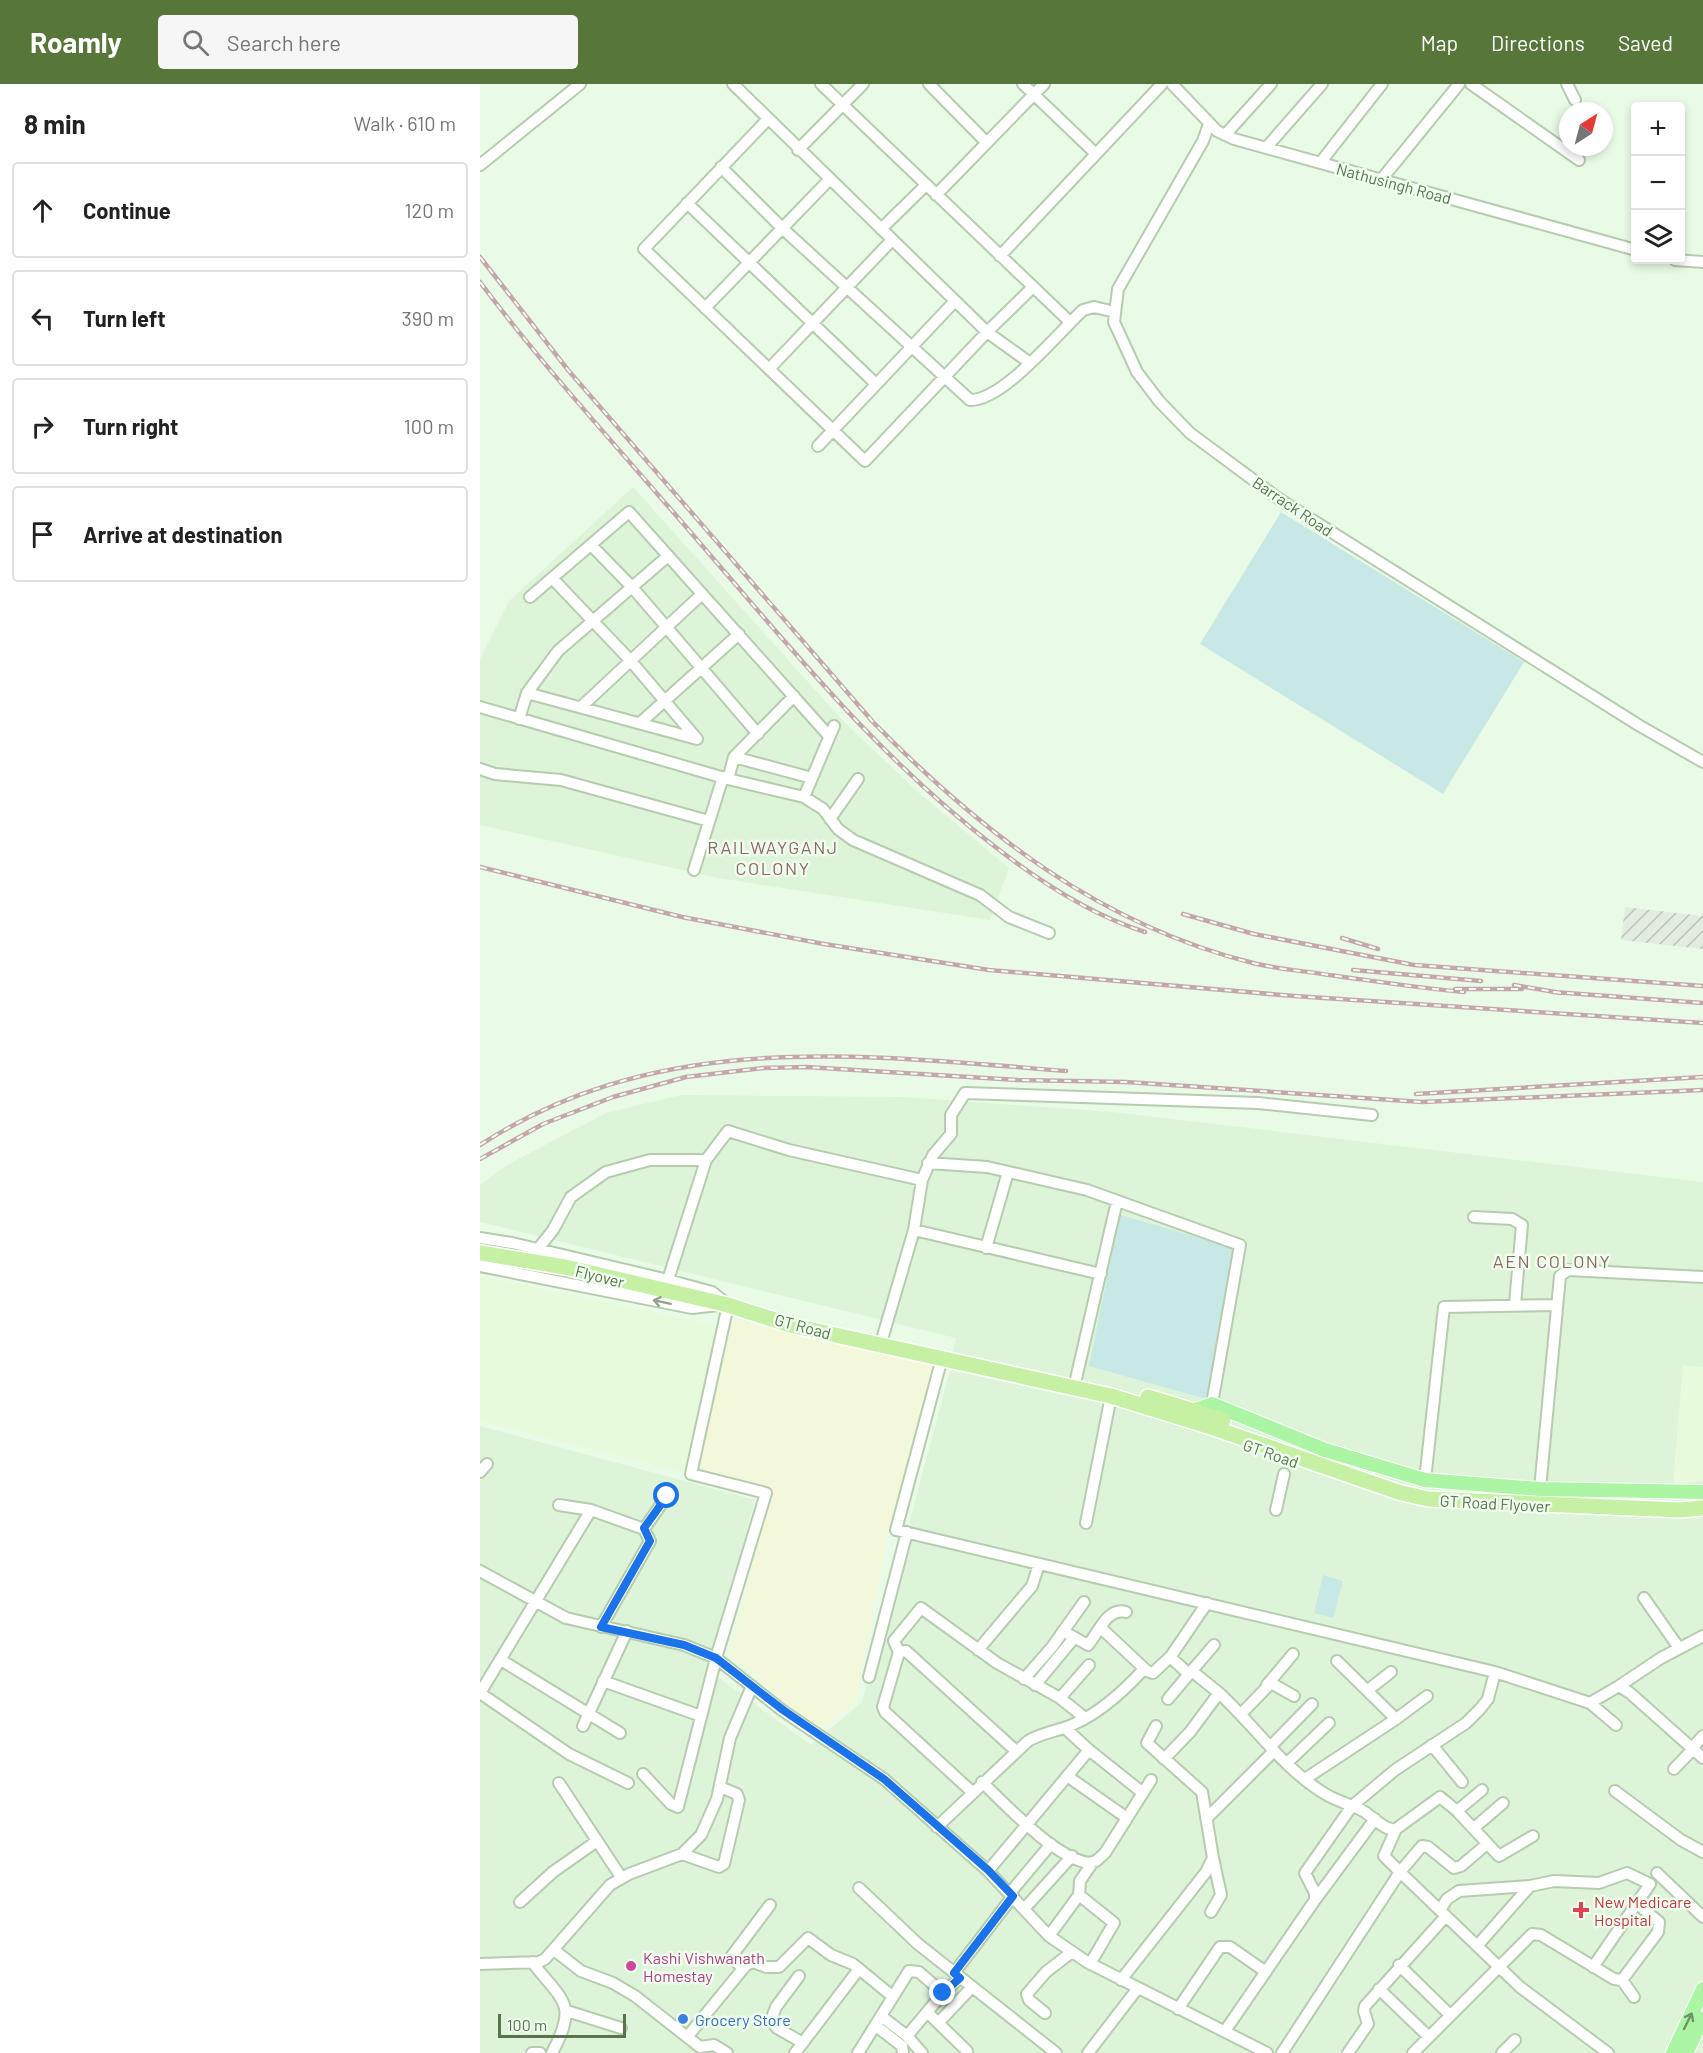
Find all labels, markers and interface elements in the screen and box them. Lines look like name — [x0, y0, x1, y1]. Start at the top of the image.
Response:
search box — [158, 15, 578, 69]
text: Roamly — [30, 25, 122, 59]
icon: search — [179, 26, 212, 59]
text: Search here — [227, 29, 341, 55]
text: Map — [1421, 30, 1458, 55]
text: Directions — [1491, 30, 1585, 55]
text: Saved — [1618, 30, 1673, 55]
north arrow — [1559, 102, 1613, 156]
map controls — [1631, 102, 1685, 264]
button: + — [1631, 102, 1685, 156]
text: 8 min — [24, 108, 86, 139]
text: Walk · 610 m — [354, 111, 456, 135]
button: − — [1631, 156, 1685, 210]
street label: Nathusingh Road — [1334, 159, 1454, 207]
icon: ahead — [26, 194, 59, 227]
text: Continue — [83, 197, 171, 223]
text: 120 m — [404, 198, 454, 222]
button: layers — [1631, 210, 1685, 264]
icon: left — [26, 302, 59, 335]
text: Turn left — [83, 305, 166, 331]
text: 390 m — [401, 306, 454, 330]
icon: right — [26, 410, 59, 443]
text: Turn right — [83, 413, 178, 439]
text: 100 m — [404, 414, 454, 438]
street label: Barrack Road — [1249, 472, 1337, 540]
icon: arrive — [26, 518, 59, 551]
text: Arrive at destination — [83, 521, 282, 547]
district label: RAILWAYGANJ COLONY — [707, 836, 839, 879]
district label: AEN COLONY — [1493, 1250, 1611, 1272]
street label: Flyover — [573, 1261, 627, 1291]
one-way arrow — [653, 1296, 673, 1307]
street label: GT Road — [773, 1309, 833, 1343]
street label: GT Road — [1241, 1435, 1301, 1471]
route start — [653, 1482, 679, 1508]
street label: GT Road Flyover — [1439, 1491, 1551, 1515]
place label: New Medicare Hospital — [1594, 1892, 1691, 1929]
marker: New Medicare Hospital — [1572, 1901, 1590, 1919]
place label: Kashi Vishwanath Homestay — [643, 1948, 765, 1985]
marker: Kashi Vishwanath Homestay — [624, 1959, 638, 1973]
route end — [929, 1979, 955, 2005]
place label: Grocery Store — [695, 2010, 791, 2029]
scale bar — [498, 2011, 626, 2038]
marker: Grocery Store — [676, 2012, 690, 2026]
one-way arrow — [1682, 2013, 1694, 2031]
text: 100 m — [507, 2015, 547, 2034]

